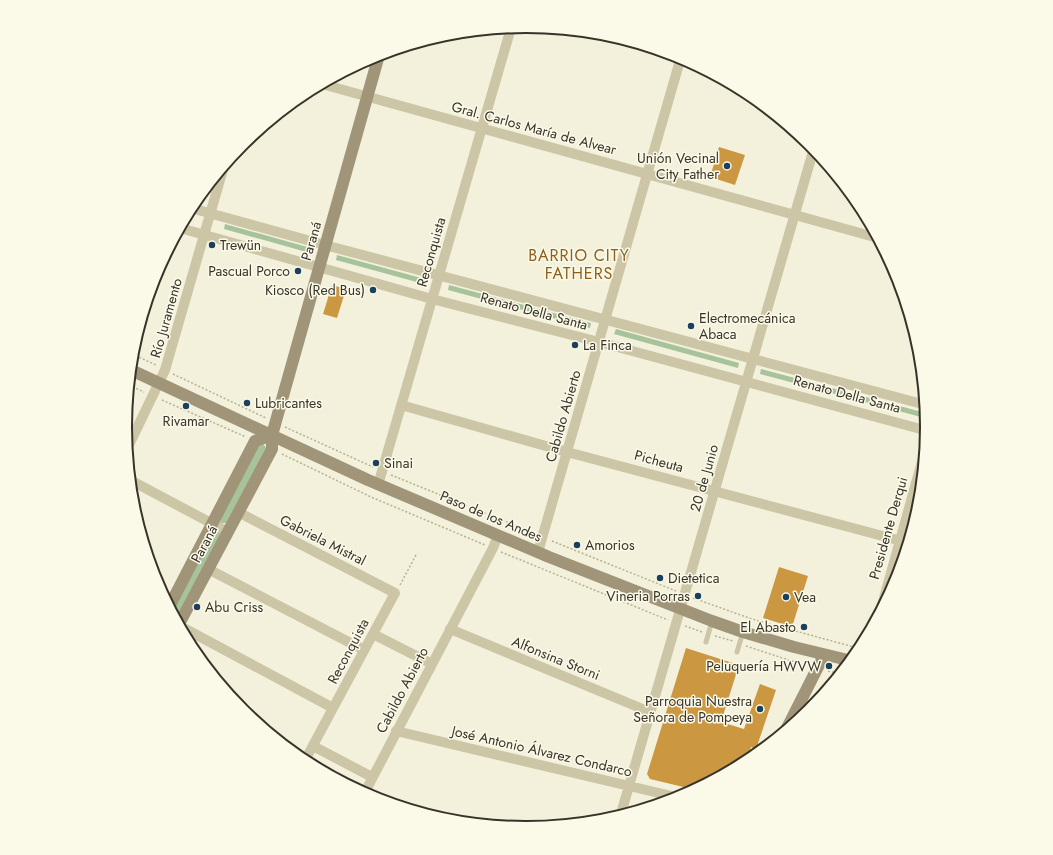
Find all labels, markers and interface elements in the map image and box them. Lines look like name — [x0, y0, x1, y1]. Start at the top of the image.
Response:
street label: Gral. Carlos María de Alvear — [449, 96, 619, 160]
place label: Unión Vecinal City Father — [637, 148, 719, 184]
marker: Unión Vecinal City Father — [722, 161, 732, 171]
street label: Reconquista — [412, 215, 450, 289]
street label: Paraná — [296, 219, 326, 263]
place label: Trewün — [220, 235, 261, 255]
marker: Trewün — [207, 240, 217, 250]
district label: BARRIO CITY FATHERS — [528, 244, 630, 285]
place label: Pascual Porco — [208, 261, 290, 281]
marker: Pascual Porco — [293, 266, 303, 276]
street label: Río Juramento — [145, 275, 187, 360]
place label: Kiosco (Red Bus) — [265, 280, 365, 300]
marker: Kiosco (Red Bus) — [368, 285, 378, 295]
street label: Renato Della Santa — [478, 287, 590, 335]
place label: Electromecánica Abaca — [699, 308, 795, 344]
marker: Electromecánica Abaca — [686, 321, 696, 331]
place label: La Finca — [583, 335, 632, 355]
marker: La Finca — [570, 340, 580, 350]
street label: Cabildo Abierto — [540, 367, 586, 464]
street label: Renato Della Santa — [791, 370, 903, 418]
place label: Lubricantes — [255, 393, 322, 413]
marker: Lubricantes — [242, 398, 252, 408]
marker: Rivamar — [181, 401, 191, 411]
place label: Rivamar — [163, 411, 210, 431]
street label: 20 de Junio — [685, 442, 723, 514]
street label: Picheuta — [632, 445, 686, 477]
place label: Sinai — [384, 453, 413, 473]
marker: Sinai — [371, 458, 381, 468]
street label: Presidente Derqui — [864, 474, 912, 582]
street label: Paso de los Andes — [437, 486, 545, 547]
street label: Gabriela Mistral — [277, 510, 369, 570]
street label: Paraná — [186, 522, 222, 566]
place label: Amorios — [585, 535, 635, 555]
marker: Amorios — [572, 540, 582, 550]
place label: Dietetica — [668, 568, 719, 588]
marker: Dietetica — [655, 573, 665, 583]
place label: Vineria Porras — [606, 586, 690, 606]
place label: Vea — [794, 587, 816, 607]
marker: Vineria Porras — [693, 591, 703, 601]
marker: Vea — [781, 592, 791, 602]
place label: Abu Criss — [205, 597, 263, 617]
marker: Abu Criss — [192, 602, 202, 612]
street label: Reconquista — [322, 615, 374, 687]
place label: El Abasto — [740, 617, 796, 637]
marker: El Abasto — [799, 622, 809, 632]
street label: Alfonsina Storni — [509, 631, 603, 685]
street label: Cabildo Abierto — [371, 643, 433, 737]
place label: Peluquería HWVW — [706, 656, 821, 676]
marker: Peluquería HWVW — [824, 661, 834, 671]
place label: Parroquia Nuestra Señora de Pompeya — [633, 691, 752, 727]
marker: Parroquia Nuestra Señora de Pompeya — [755, 704, 765, 714]
street label: José Antonio Álvarez Condarco — [448, 720, 634, 782]

